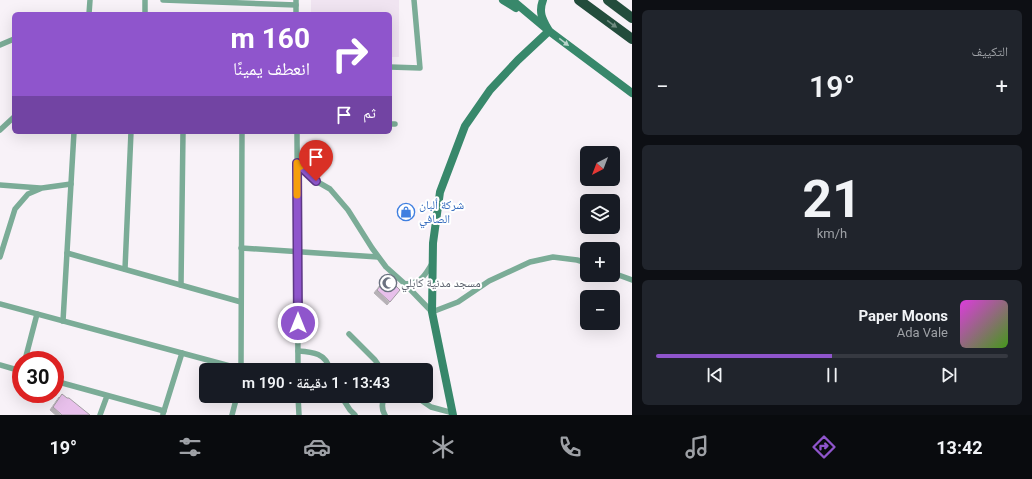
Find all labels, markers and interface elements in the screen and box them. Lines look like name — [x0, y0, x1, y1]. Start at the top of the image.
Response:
one-way arrow — [607, 20, 618, 28]
text: 160 m — [231, 22, 310, 55]
icon: right — [324, 28, 376, 80]
one-way arrow — [559, 38, 569, 46]
text: التكييف — [972, 44, 1008, 59]
text: انعطف يمينًا — [233, 58, 310, 79]
text: 19° — [809, 69, 855, 104]
text: − — [656, 74, 669, 99]
text: + — [996, 74, 1008, 99]
icon: arrive — [333, 104, 355, 126]
text: ثم — [363, 104, 376, 122]
pin — [299, 140, 333, 181]
icon: arrive — [305, 146, 327, 168]
north arrow — [580, 146, 620, 186]
map controls — [580, 146, 620, 330]
text: 21 — [802, 169, 862, 230]
button: layers — [580, 194, 620, 234]
place label: شركة ألبان الصافي — [419, 198, 464, 229]
shop icon: شركة ألبان الصافي — [396, 202, 416, 222]
text: km/h — [817, 226, 847, 241]
button: + — [580, 242, 620, 282]
mosque icon: مسجد مدنية كابلي — [378, 273, 398, 293]
place label: مسجد مدنية كابلي — [401, 276, 481, 293]
button: − — [580, 290, 620, 330]
position arrow — [277, 302, 319, 344]
text: Paper Moons — [858, 307, 948, 325]
text: Ada Vale — [897, 325, 948, 340]
speed limit sign: 30 — [12, 351, 64, 403]
icon: previous — [704, 364, 726, 386]
icon: pause — [821, 364, 843, 386]
icon: next — [938, 364, 960, 386]
text: 13:43 · 1 دقيقة · 190 m — [242, 374, 390, 392]
icon: filters — [176, 433, 204, 461]
icon: car — [303, 433, 331, 461]
icon: climate — [429, 433, 457, 461]
icon: phone — [556, 433, 584, 461]
icon: music — [683, 433, 711, 461]
icon: directions — [810, 433, 838, 461]
text: 19° — [49, 437, 77, 458]
text: 13:42 — [936, 437, 983, 458]

